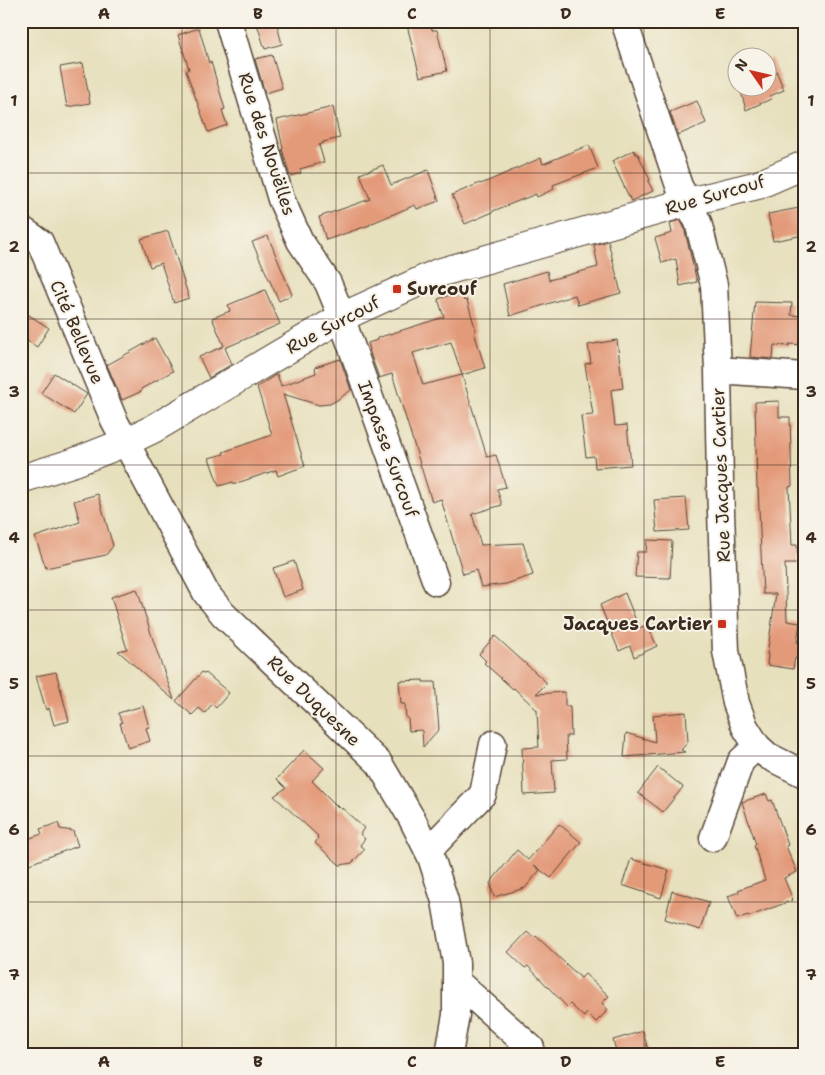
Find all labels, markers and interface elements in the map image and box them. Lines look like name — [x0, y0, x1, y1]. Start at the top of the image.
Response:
text: A — [98, 3, 110, 24]
text: B — [253, 3, 263, 24]
text: C — [407, 3, 417, 24]
text: D — [560, 3, 572, 24]
text: E — [715, 3, 725, 24]
north arrow — [728, 48, 778, 98]
text: N — [731, 55, 752, 74]
street label: Rue des Nouëlles — [233, 69, 301, 219]
text: 1 — [10, 90, 18, 111]
text: 1 — [807, 90, 815, 111]
street label: Rue Surcouf — [662, 169, 768, 221]
text: 2 — [8, 236, 20, 257]
text: 2 — [805, 236, 817, 257]
street label: Cité Bellevue — [44, 276, 110, 388]
place label: Surcouf — [407, 277, 478, 301]
marker: Surcouf — [391, 283, 403, 295]
street label: Rue Surcouf — [282, 290, 384, 360]
street label: Impasse Surcouf — [352, 377, 424, 521]
text: 3 — [8, 381, 20, 402]
text: 3 — [805, 381, 817, 402]
street label: Rue Jacques Cartier — [706, 387, 736, 563]
text: 4 — [8, 527, 20, 548]
text: 4 — [805, 527, 817, 548]
place label: Jacques Cartier — [563, 612, 712, 636]
marker: Jacques Cartier — [716, 618, 728, 630]
street label: Rue Duquesne — [262, 650, 366, 752]
text: 5 — [9, 673, 19, 694]
text: 5 — [806, 673, 816, 694]
text: 6 — [8, 819, 20, 840]
text: 6 — [805, 819, 817, 840]
text: 7 — [8, 964, 20, 985]
text: 7 — [805, 964, 817, 985]
text: A — [98, 1051, 110, 1072]
text: B — [253, 1051, 263, 1072]
text: C — [407, 1051, 417, 1072]
text: D — [560, 1051, 572, 1072]
text: E — [715, 1051, 725, 1072]

